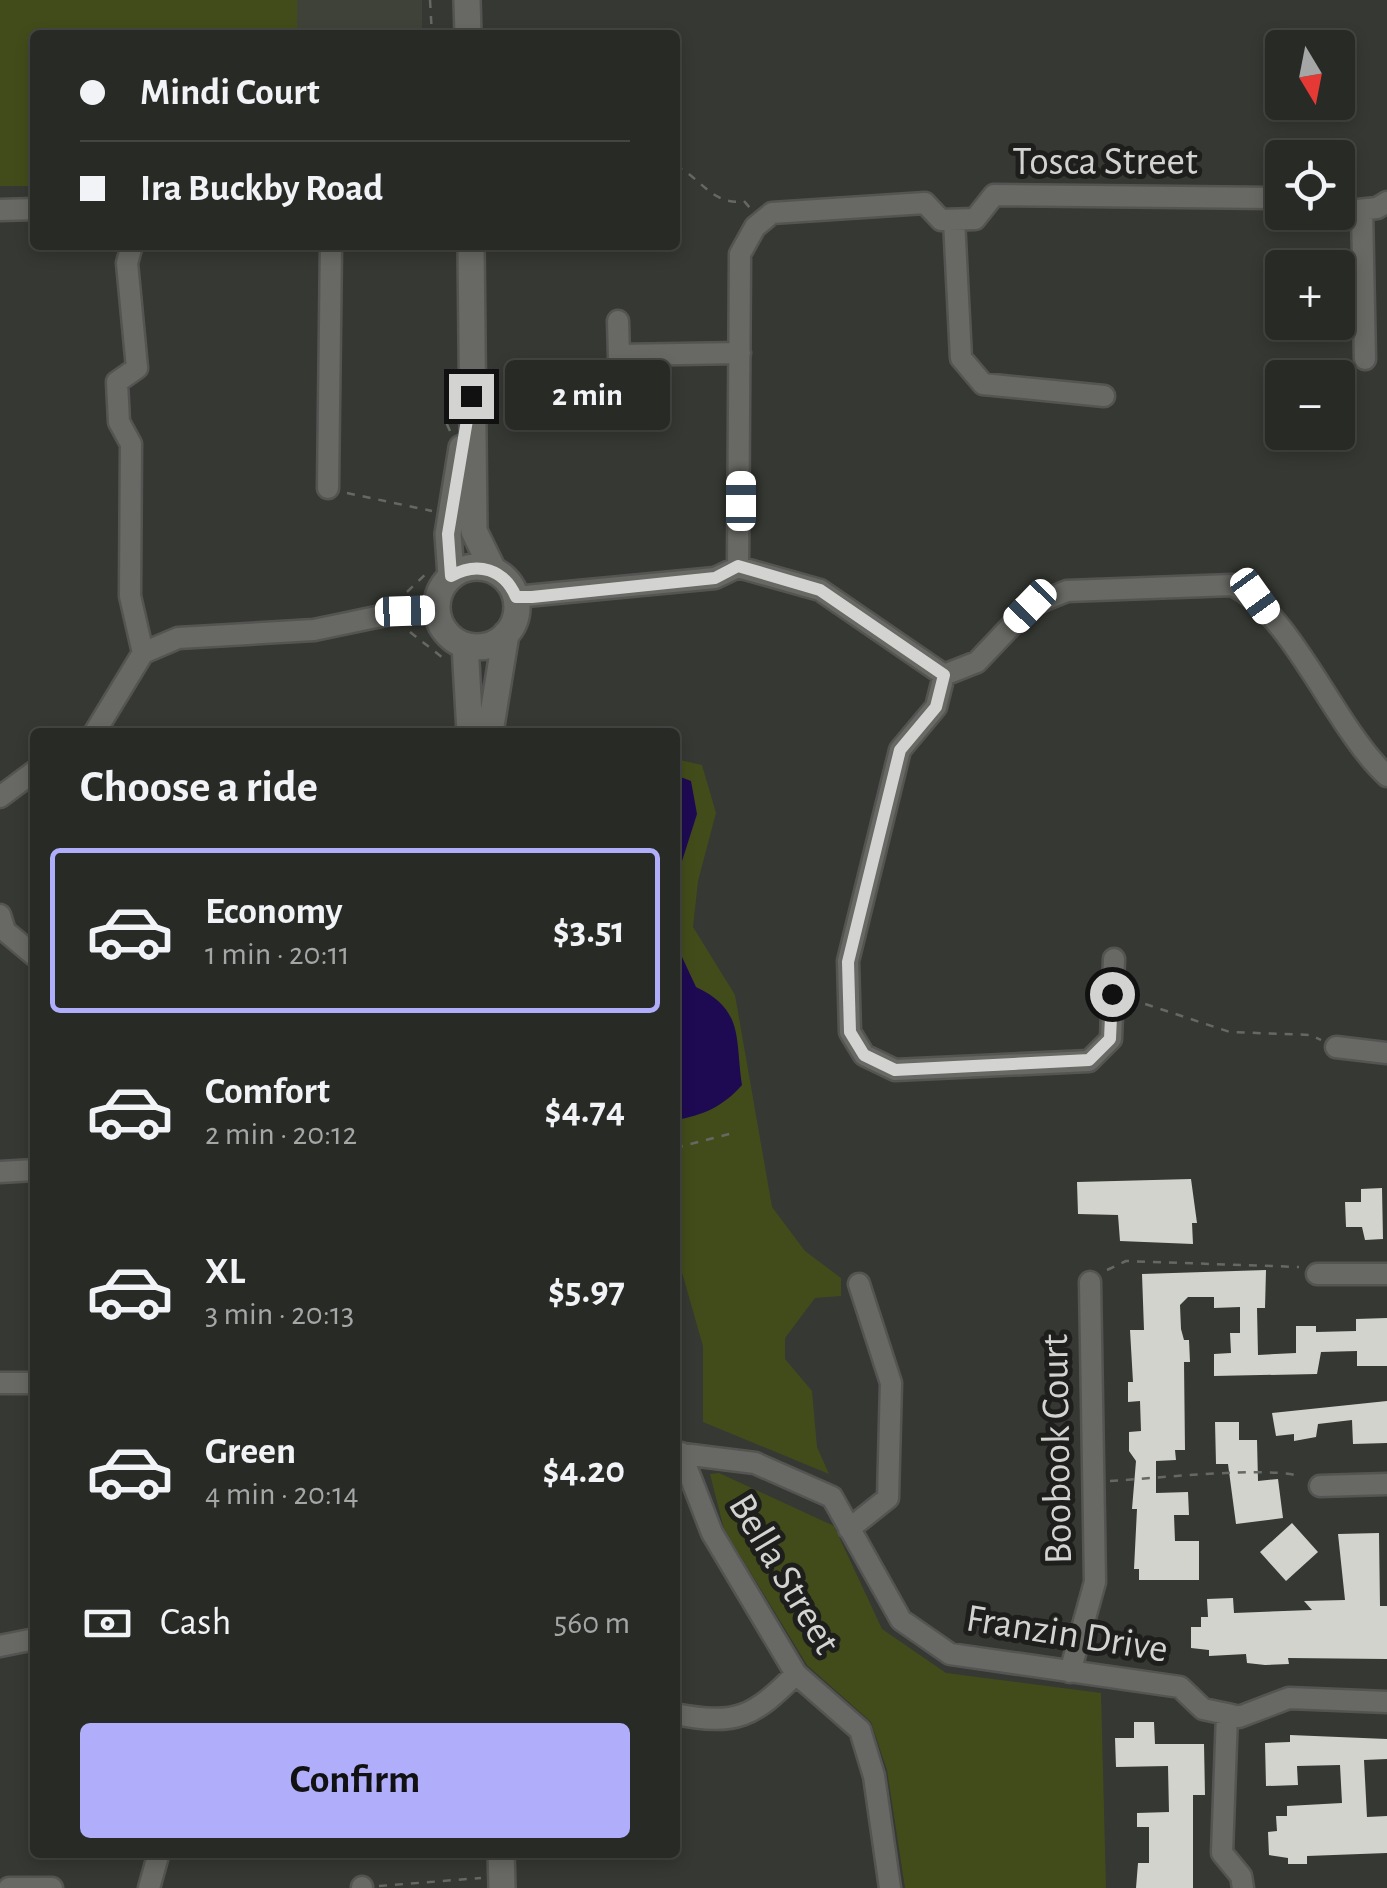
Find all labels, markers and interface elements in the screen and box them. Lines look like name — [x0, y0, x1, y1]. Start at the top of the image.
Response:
north arrow — [1265, 30, 1355, 120]
map controls — [1265, 30, 1355, 450]
text: Mindi Court — [140, 74, 320, 112]
button: locate — [1265, 140, 1355, 230]
street label: Tosca Street — [1012, 142, 1198, 182]
text: Ira Buckby Road — [140, 170, 383, 208]
button: + — [1265, 250, 1355, 340]
button: − — [1265, 360, 1355, 450]
callout: 2 min — [506, 361, 671, 431]
route end — [449, 374, 494, 419]
text: 2 min — [552, 379, 623, 411]
car — [726, 471, 756, 531]
car — [1225, 563, 1285, 629]
car — [998, 574, 1062, 638]
car — [374, 595, 436, 627]
text: Choose a ride — [80, 765, 318, 810]
icon: car — [85, 886, 175, 976]
text: Economy — [205, 893, 343, 931]
text: $3.51 — [553, 912, 625, 950]
text: 1 min · 20:11 — [205, 938, 350, 970]
route start — [1090, 972, 1135, 1017]
icon: car — [85, 1066, 175, 1156]
text: Comfort — [205, 1073, 330, 1111]
text: $4.74 — [545, 1092, 625, 1130]
text: 2 min · 20:12 — [205, 1118, 357, 1150]
icon: car — [85, 1246, 175, 1336]
text: XL — [205, 1253, 245, 1291]
text: $5.97 — [548, 1272, 625, 1310]
text: 3 min · 20:13 — [205, 1298, 354, 1330]
street label: Boobook Court — [1035, 1333, 1079, 1565]
icon: car — [85, 1426, 175, 1516]
text: Green — [205, 1433, 296, 1471]
text: $4.20 — [542, 1452, 625, 1490]
text: 4 min · 20:14 — [205, 1478, 359, 1510]
street label: Bella Street — [721, 1487, 847, 1661]
icon: cash — [80, 1596, 135, 1651]
street label: Franzin Drive — [963, 1598, 1171, 1670]
text: Cash — [160, 1604, 231, 1642]
text: 560 m — [554, 1607, 630, 1639]
button: Confirm — [80, 1723, 630, 1838]

